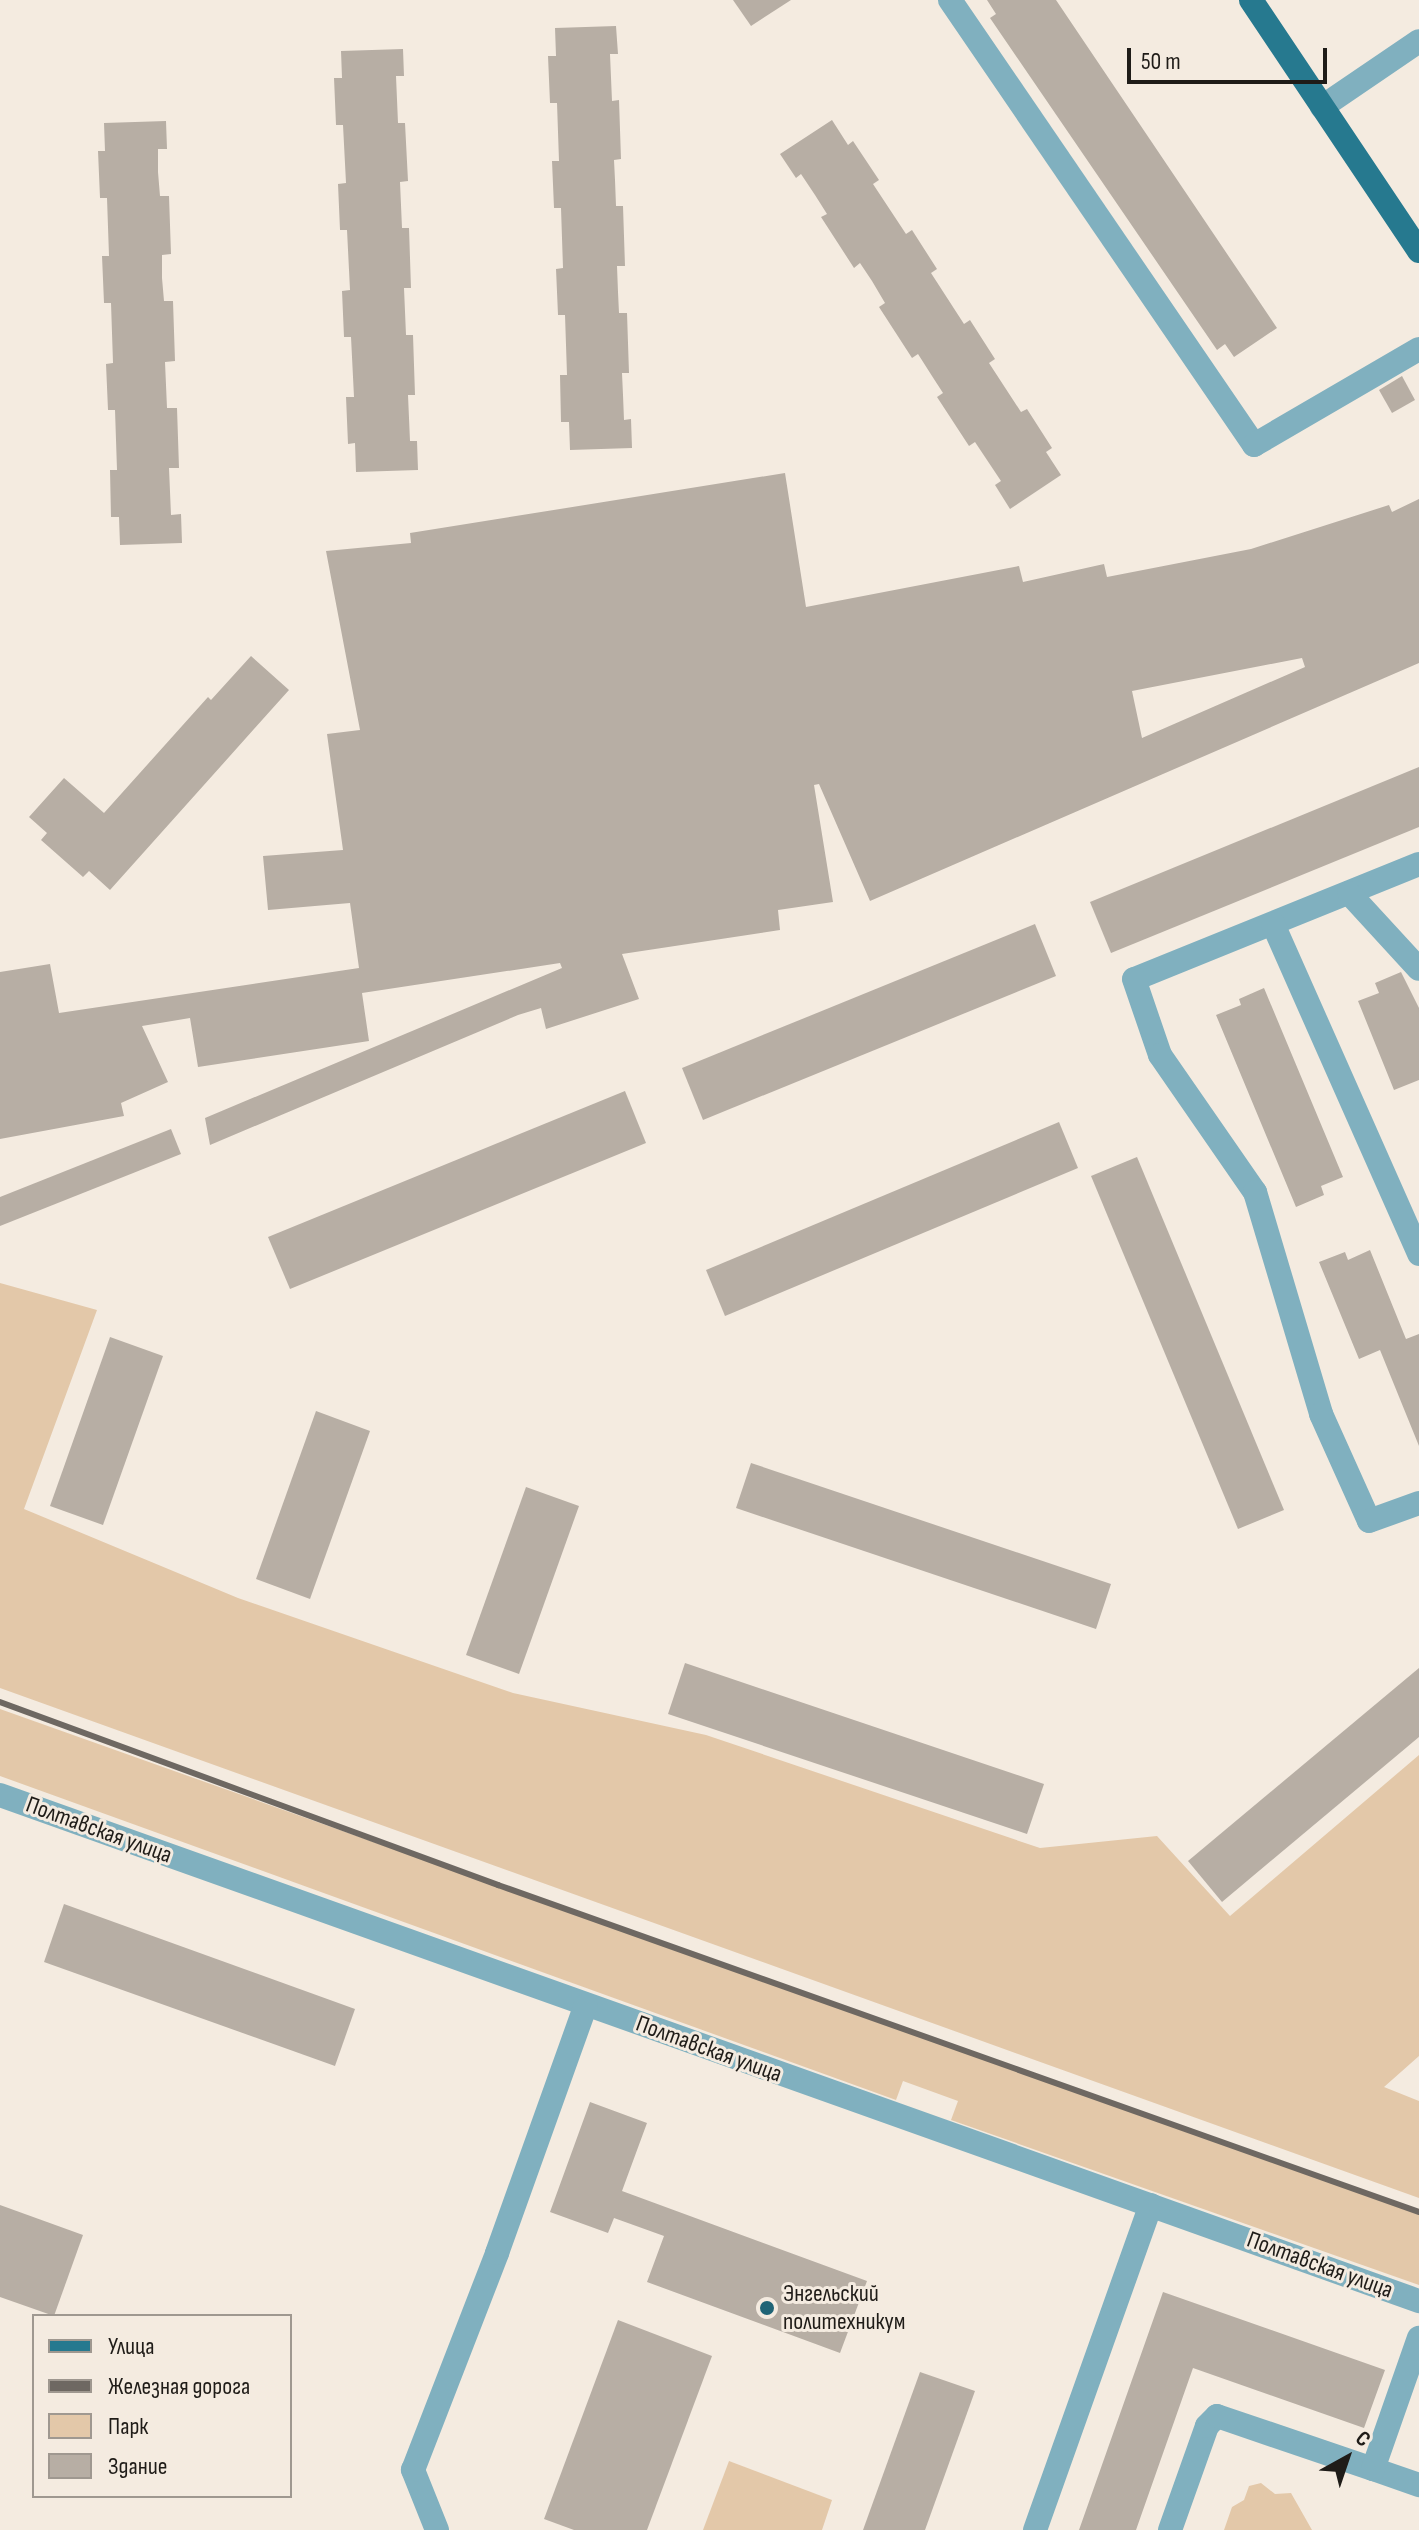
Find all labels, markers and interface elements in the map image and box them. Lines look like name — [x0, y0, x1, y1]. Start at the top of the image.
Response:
scale bar — [1131, 32, 1331, 82]
text: 50 m — [1141, 47, 1181, 76]
street label: Полтавская улица — [22, 1790, 176, 1870]
street label: Полтавская улица — [632, 2009, 786, 2089]
street label: Полтавская улица — [1243, 2225, 1397, 2305]
place label: Энгельский политехникум — [783, 2280, 906, 2336]
marker: Энгельский политехникум — [758, 2299, 776, 2317]
legend — [32, 2314, 292, 2498]
text: Улица — [108, 2332, 154, 2361]
text: Железная дорога — [108, 2372, 250, 2401]
text: Парк — [108, 2412, 148, 2441]
north arrow — [1307, 2418, 1387, 2498]
text: С — [1350, 2425, 1376, 2453]
text: Здание — [108, 2452, 167, 2481]

